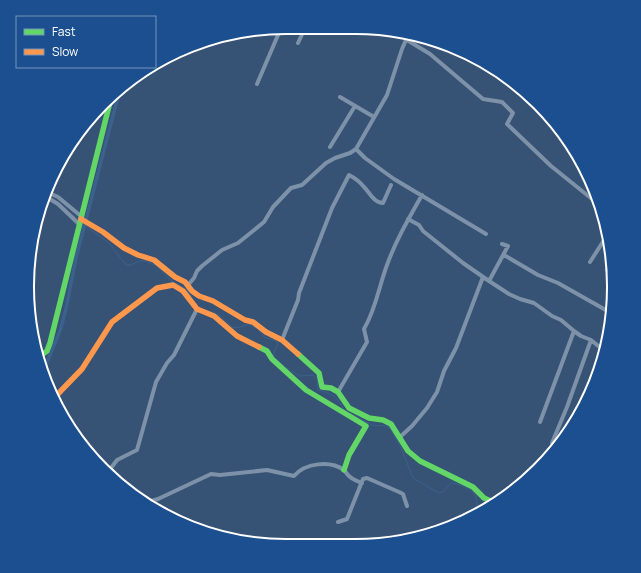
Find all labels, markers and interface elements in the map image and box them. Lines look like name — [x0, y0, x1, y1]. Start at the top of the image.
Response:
legend — [16, 16, 156, 68]
text: Fast — [52, 23, 76, 40]
text: Slow — [52, 43, 78, 60]

